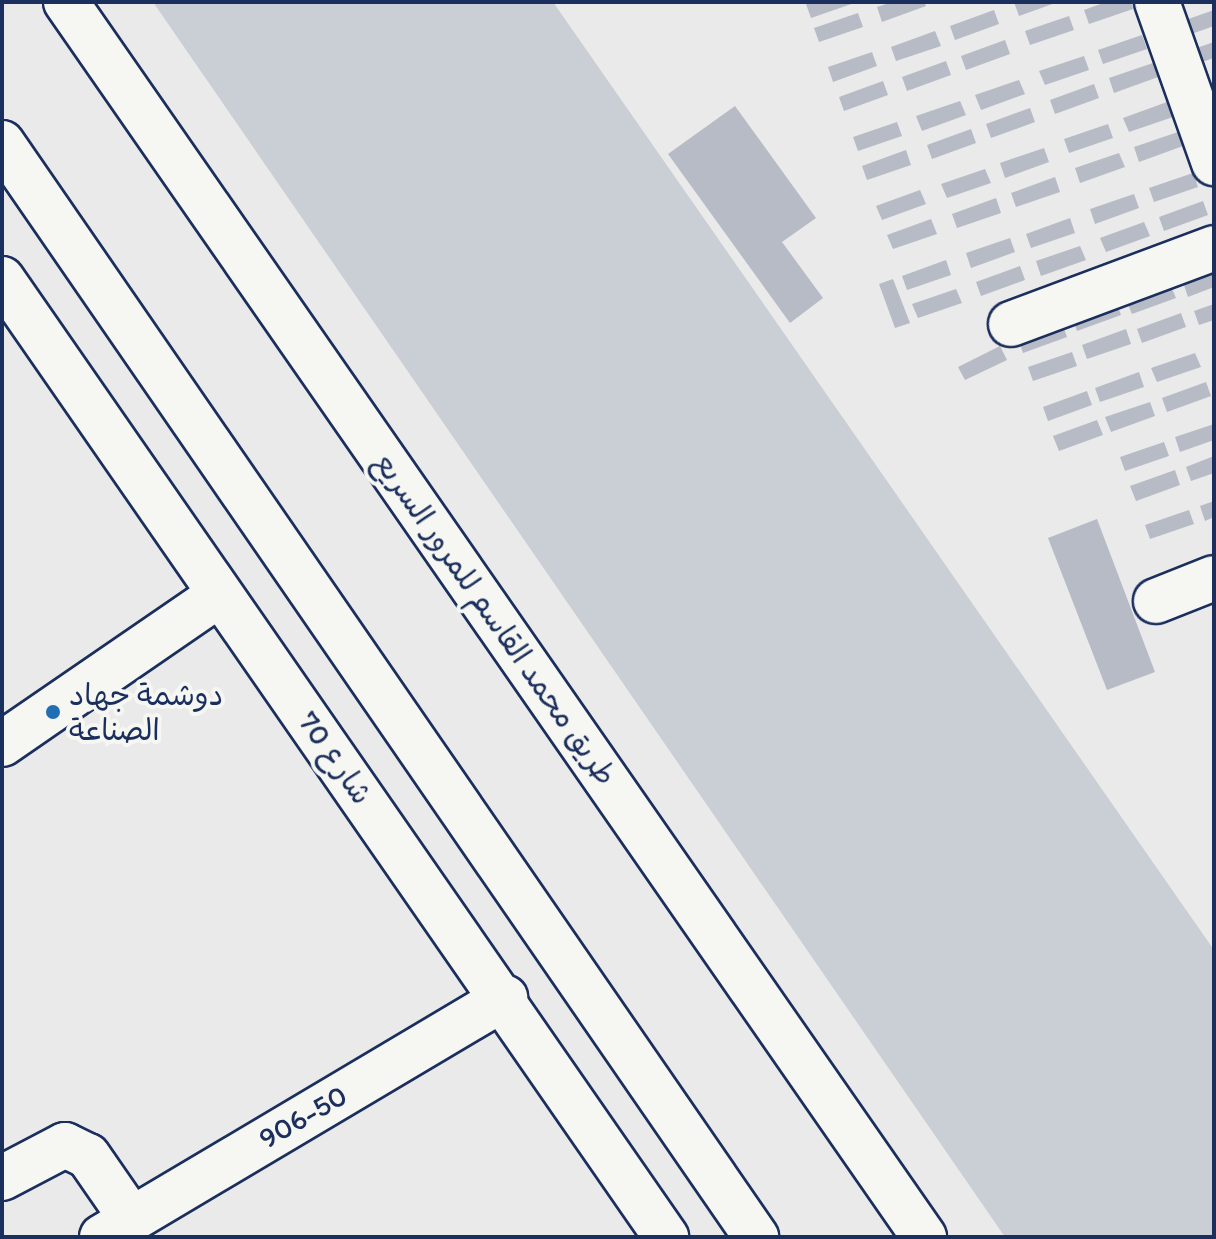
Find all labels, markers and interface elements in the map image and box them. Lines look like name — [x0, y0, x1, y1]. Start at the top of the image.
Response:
street label: طريق محمد القاسم للمرور السريع — [366, 446, 624, 792]
place label: دوشمة جهاد الصناعة — [69, 677, 223, 748]
marker: دوشمة جهاد الصناعة — [44, 703, 62, 721]
street label: شارع 70 — [290, 705, 380, 811]
street label: 906-50 — [252, 1077, 354, 1157]

